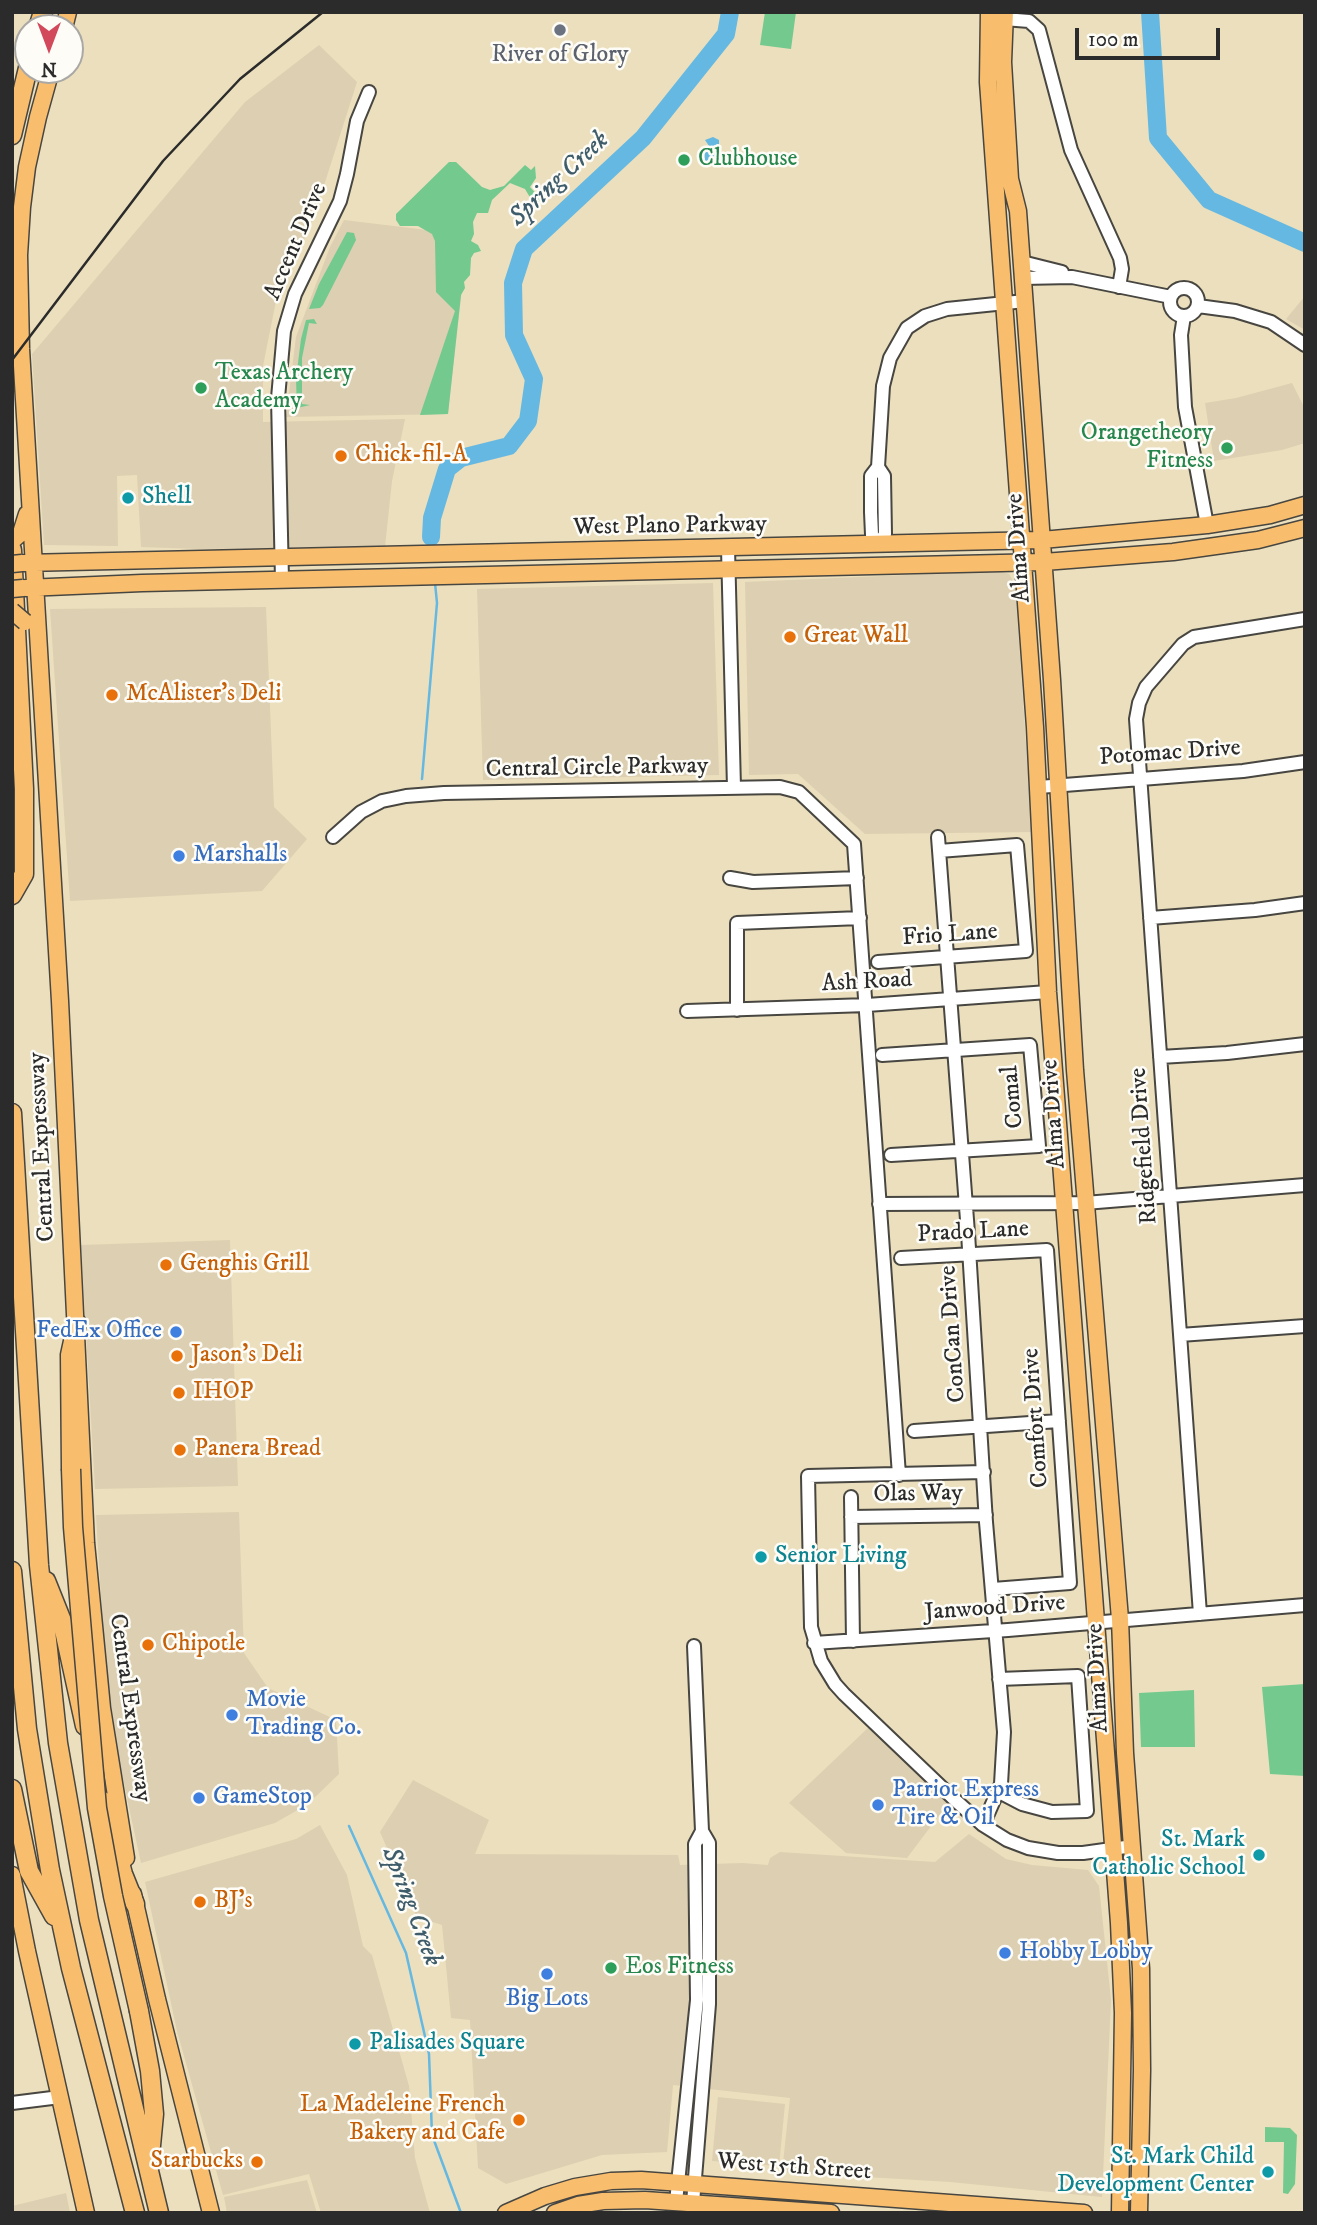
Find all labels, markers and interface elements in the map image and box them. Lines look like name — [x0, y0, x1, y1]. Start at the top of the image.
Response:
north arrow — [14, 14, 84, 84]
scale bar — [1079, 14, 1224, 58]
marker: River of Glory — [552, 22, 568, 38]
text: 100 m — [1088, 27, 1139, 53]
place label: River of Glory — [492, 42, 628, 70]
text: N — [41, 57, 57, 80]
water label: Spring Creek — [504, 126, 616, 234]
place label: Clubhouse — [698, 146, 798, 174]
marker: Clubhouse — [676, 152, 692, 168]
street label: Accent Drive — [259, 179, 335, 305]
place label: Texas Archery Academy — [215, 360, 353, 416]
marker: Texas Archery Academy — [193, 380, 209, 396]
place label: Orangetheory Fitness — [1081, 420, 1213, 476]
marker: Orangetheory Fitness — [1219, 440, 1235, 456]
place label: Chick-fil-A — [355, 442, 467, 470]
marker: Chick-fil-A — [333, 448, 349, 464]
place label: Shell — [142, 484, 191, 512]
marker: Shell — [120, 490, 136, 506]
street label: Alma Drive — [1002, 492, 1038, 604]
street label: West Plano Parkway — [573, 511, 767, 543]
place label: Great Wall — [804, 623, 908, 651]
marker: Great Wall — [782, 629, 798, 645]
place label: McAlister's Deli — [126, 681, 281, 709]
marker: McAlister's Deli — [104, 687, 120, 703]
street label: Potomac Drive — [1098, 735, 1242, 773]
street label: Central Circle Parkway — [486, 753, 708, 785]
place label: Marshalls — [193, 842, 287, 870]
marker: Marshalls — [171, 848, 187, 864]
street label: Frio Lane — [901, 918, 999, 954]
street label: Ash Road — [821, 966, 913, 1000]
street label: Central Expressway — [24, 1051, 62, 1243]
street label: Alma Drive — [1037, 1058, 1073, 1170]
street label: Comal — [997, 1064, 1031, 1130]
street label: Ridgefield Drive — [1125, 1067, 1165, 1225]
street label: Prado Lane — [916, 1216, 1030, 1250]
place label: Genghis Grill — [180, 1251, 309, 1279]
marker: Genghis Grill — [158, 1257, 174, 1273]
street label: ConCan Drive — [935, 1264, 973, 1404]
place label: FedEx Office — [36, 1318, 162, 1346]
marker: FedEx Office — [168, 1324, 184, 1340]
place label: Jason's Deli — [191, 1342, 303, 1370]
street label: Comfort Drive — [1018, 1347, 1056, 1489]
marker: Jason's Deli — [169, 1348, 185, 1364]
place label: IHOP — [193, 1379, 253, 1407]
marker: IHOP — [171, 1385, 187, 1401]
place label: Panera Bread — [194, 1436, 321, 1464]
marker: Panera Bread — [172, 1442, 188, 1458]
street label: Olas Way — [873, 1480, 963, 1510]
place label: Senior Living — [775, 1543, 906, 1571]
marker: Senior Living — [753, 1549, 769, 1565]
street label: Janwood Drive — [924, 1590, 1066, 1628]
street label: Central Expressway — [102, 1612, 156, 1804]
street label: Alma Drive — [1082, 1623, 1116, 1733]
place label: Chipotle — [162, 1631, 245, 1659]
marker: Chipotle — [140, 1637, 156, 1653]
place label: Movie Trading Co. — [246, 1687, 362, 1743]
marker: Movie Trading Co. — [224, 1707, 240, 1723]
place label: Patriot Express Tire & Oil — [892, 1777, 1039, 1833]
place label: GameStop — [213, 1784, 312, 1812]
marker: GameStop — [191, 1790, 207, 1806]
marker: Patriot Express Tire & Oil — [870, 1797, 886, 1813]
place label: St. Mark Catholic School — [1092, 1827, 1245, 1883]
water label: Spring Creek — [373, 1843, 447, 1971]
marker: St. Mark Catholic School — [1251, 1847, 1267, 1863]
place label: BJ's — [214, 1888, 252, 1916]
marker: BJ's — [192, 1894, 208, 1910]
place label: Hobby Lobby — [1019, 1939, 1152, 1967]
marker: Hobby Lobby — [997, 1945, 1013, 1961]
place label: Eos Fitness — [625, 1954, 734, 1982]
marker: Eos Fitness — [603, 1960, 619, 1976]
marker: Big Lots — [539, 1966, 555, 1982]
place label: Big Lots — [506, 1986, 588, 2014]
place label: Palisades Square — [369, 2030, 525, 2058]
marker: Palisades Square — [347, 2036, 363, 2052]
place label: La Madeleine French Bakery and Cafe — [300, 2092, 505, 2148]
marker: La Madeleine French Bakery and Cafe — [511, 2112, 527, 2128]
place label: St. Mark Child Development Center — [1057, 2144, 1254, 2200]
place label: Starbucks — [151, 2148, 243, 2176]
street label: West 15th Street — [716, 2148, 872, 2188]
marker: Starbucks — [249, 2154, 265, 2170]
marker: St. Mark Child Development Center — [1260, 2164, 1276, 2180]

